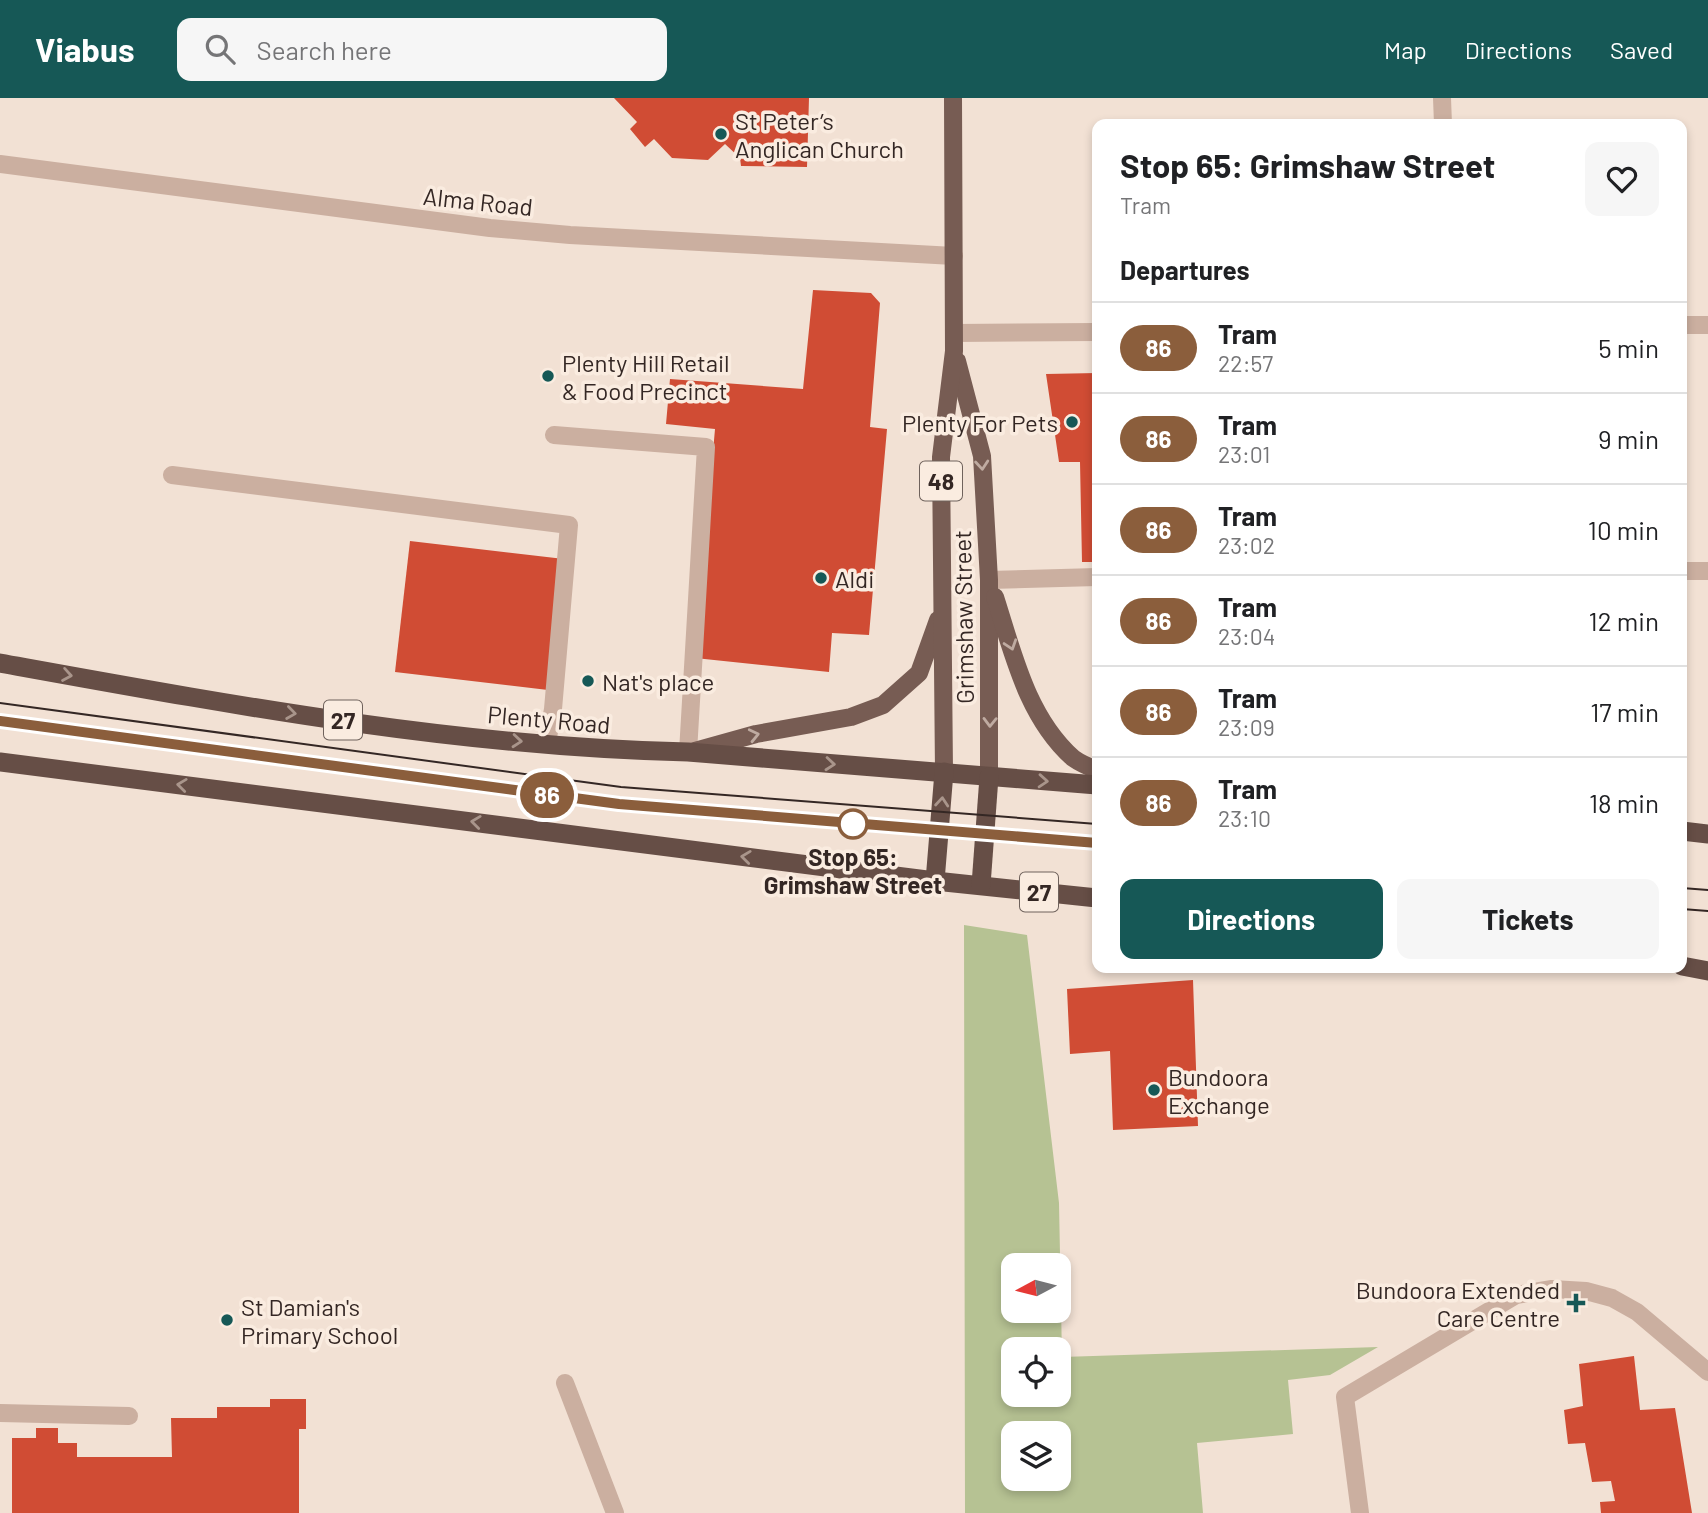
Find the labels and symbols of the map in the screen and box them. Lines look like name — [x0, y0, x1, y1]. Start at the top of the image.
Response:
place label: St Peter’s Anglican Church — [735, 106, 904, 163]
marker: St Peter’s Anglican Church — [713, 126, 729, 142]
street label: Alma Road — [422, 181, 534, 221]
place label: Plenty Hill Retail & Food Precinct — [562, 348, 730, 405]
marker: Plenty Hill Retail & Food Precinct — [540, 368, 556, 384]
place label: Plenty For Pets — [902, 408, 1058, 437]
marker: Plenty For Pets — [1064, 414, 1080, 430]
one-way arrow — [974, 460, 989, 471]
road number: 48 — [920, 462, 962, 500]
street label: Grimshaw Street — [947, 530, 979, 704]
place label: Aldi — [835, 564, 874, 593]
marker: Aldi — [813, 570, 829, 586]
one-way arrow — [1002, 639, 1017, 651]
one-way arrow — [61, 667, 73, 682]
place label: Nat's place — [602, 667, 714, 696]
marker: Nat's place — [580, 673, 596, 689]
street label: Plenty Road — [486, 699, 612, 739]
road number: 27 — [324, 700, 362, 740]
one-way arrow — [285, 705, 297, 720]
one-way arrow — [982, 717, 998, 728]
one-way arrow — [748, 729, 760, 744]
one-way arrow — [511, 733, 523, 748]
one-way arrow — [824, 756, 835, 771]
line badge: 86 — [516, 772, 578, 818]
one-way arrow — [1038, 773, 1049, 788]
one-way arrow — [176, 778, 188, 793]
one-way arrow — [934, 796, 949, 807]
marker: Stop 65: Grimshaw Street — [838, 809, 868, 839]
one-way arrow — [470, 814, 482, 829]
place label: Stop 65: Grimshaw Street — [764, 842, 942, 899]
one-way arrow — [740, 849, 752, 864]
road number: 27 — [1020, 872, 1058, 912]
place label: Bundoora Exchange — [1168, 1062, 1270, 1119]
marker: Bundoora Exchange — [1146, 1082, 1162, 1098]
north arrow — [1001, 1253, 1071, 1323]
place label: Bundoora Extended Care Centre — [1356, 1275, 1560, 1332]
place label: St Damian's Primary School — [241, 1292, 398, 1349]
marker: Bundoora Extended Care Centre — [1566, 1293, 1586, 1313]
marker: St Damian's Primary School — [219, 1312, 235, 1328]

